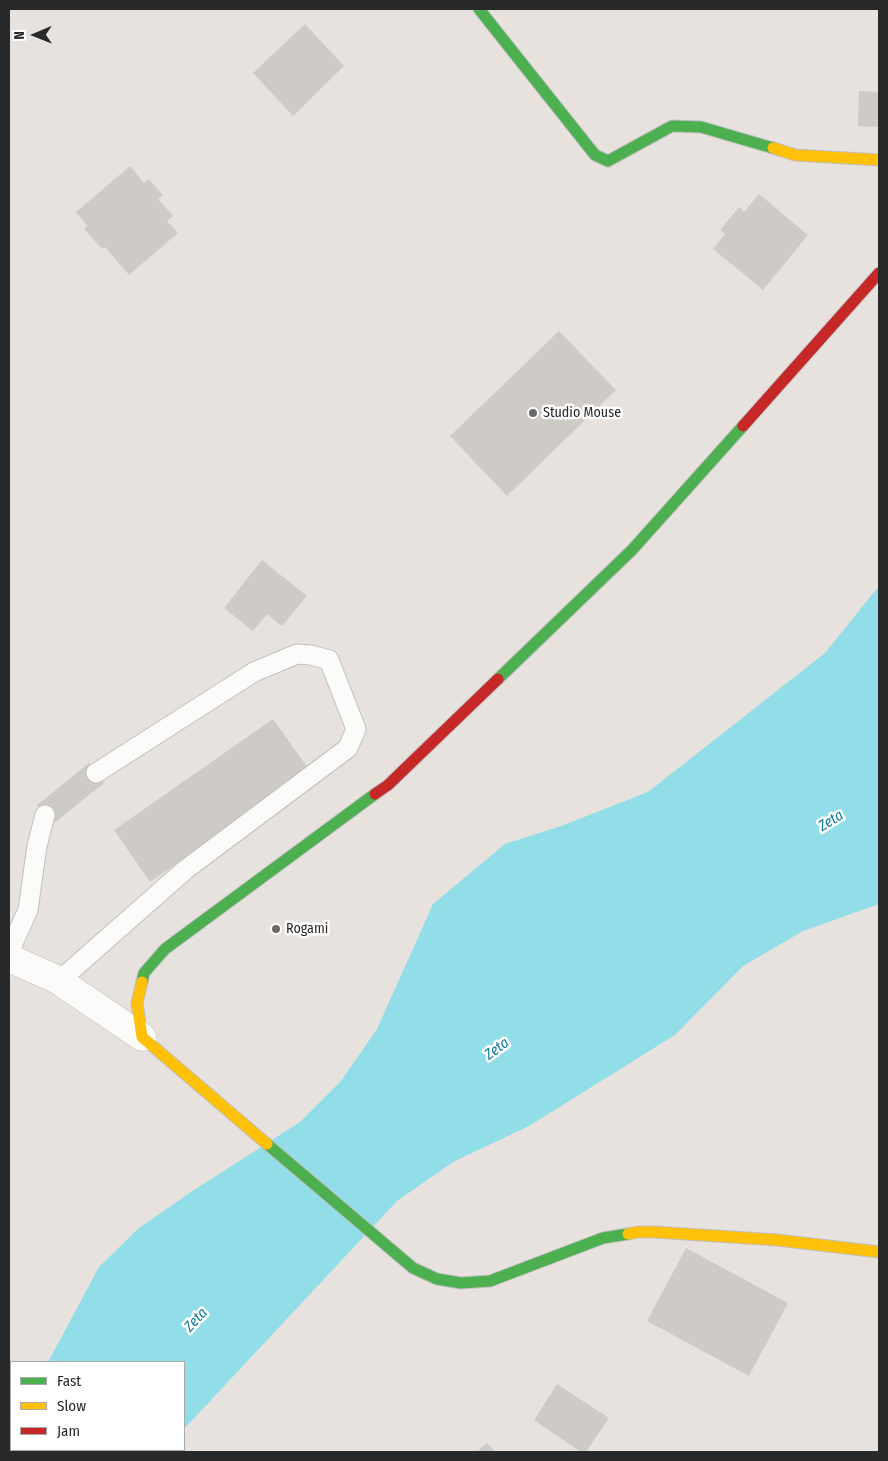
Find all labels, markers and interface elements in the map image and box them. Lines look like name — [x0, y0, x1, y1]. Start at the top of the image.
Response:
north arrow — [10, 10, 60, 60]
text: N — [11, 31, 28, 40]
place label: Studio Mouse — [543, 405, 621, 421]
marker: Studio Mouse — [527, 407, 539, 419]
water label: Zeta — [815, 806, 847, 836]
place label: Rogami — [286, 921, 328, 937]
marker: Rogami — [270, 923, 282, 935]
water label: Zeta — [481, 1034, 513, 1064]
water label: Zeta — [181, 1304, 211, 1336]
legend — [10, 1361, 185, 1451]
text: Fast — [57, 1372, 81, 1390]
text: Slow — [57, 1397, 86, 1415]
text: Jam — [57, 1422, 80, 1440]

